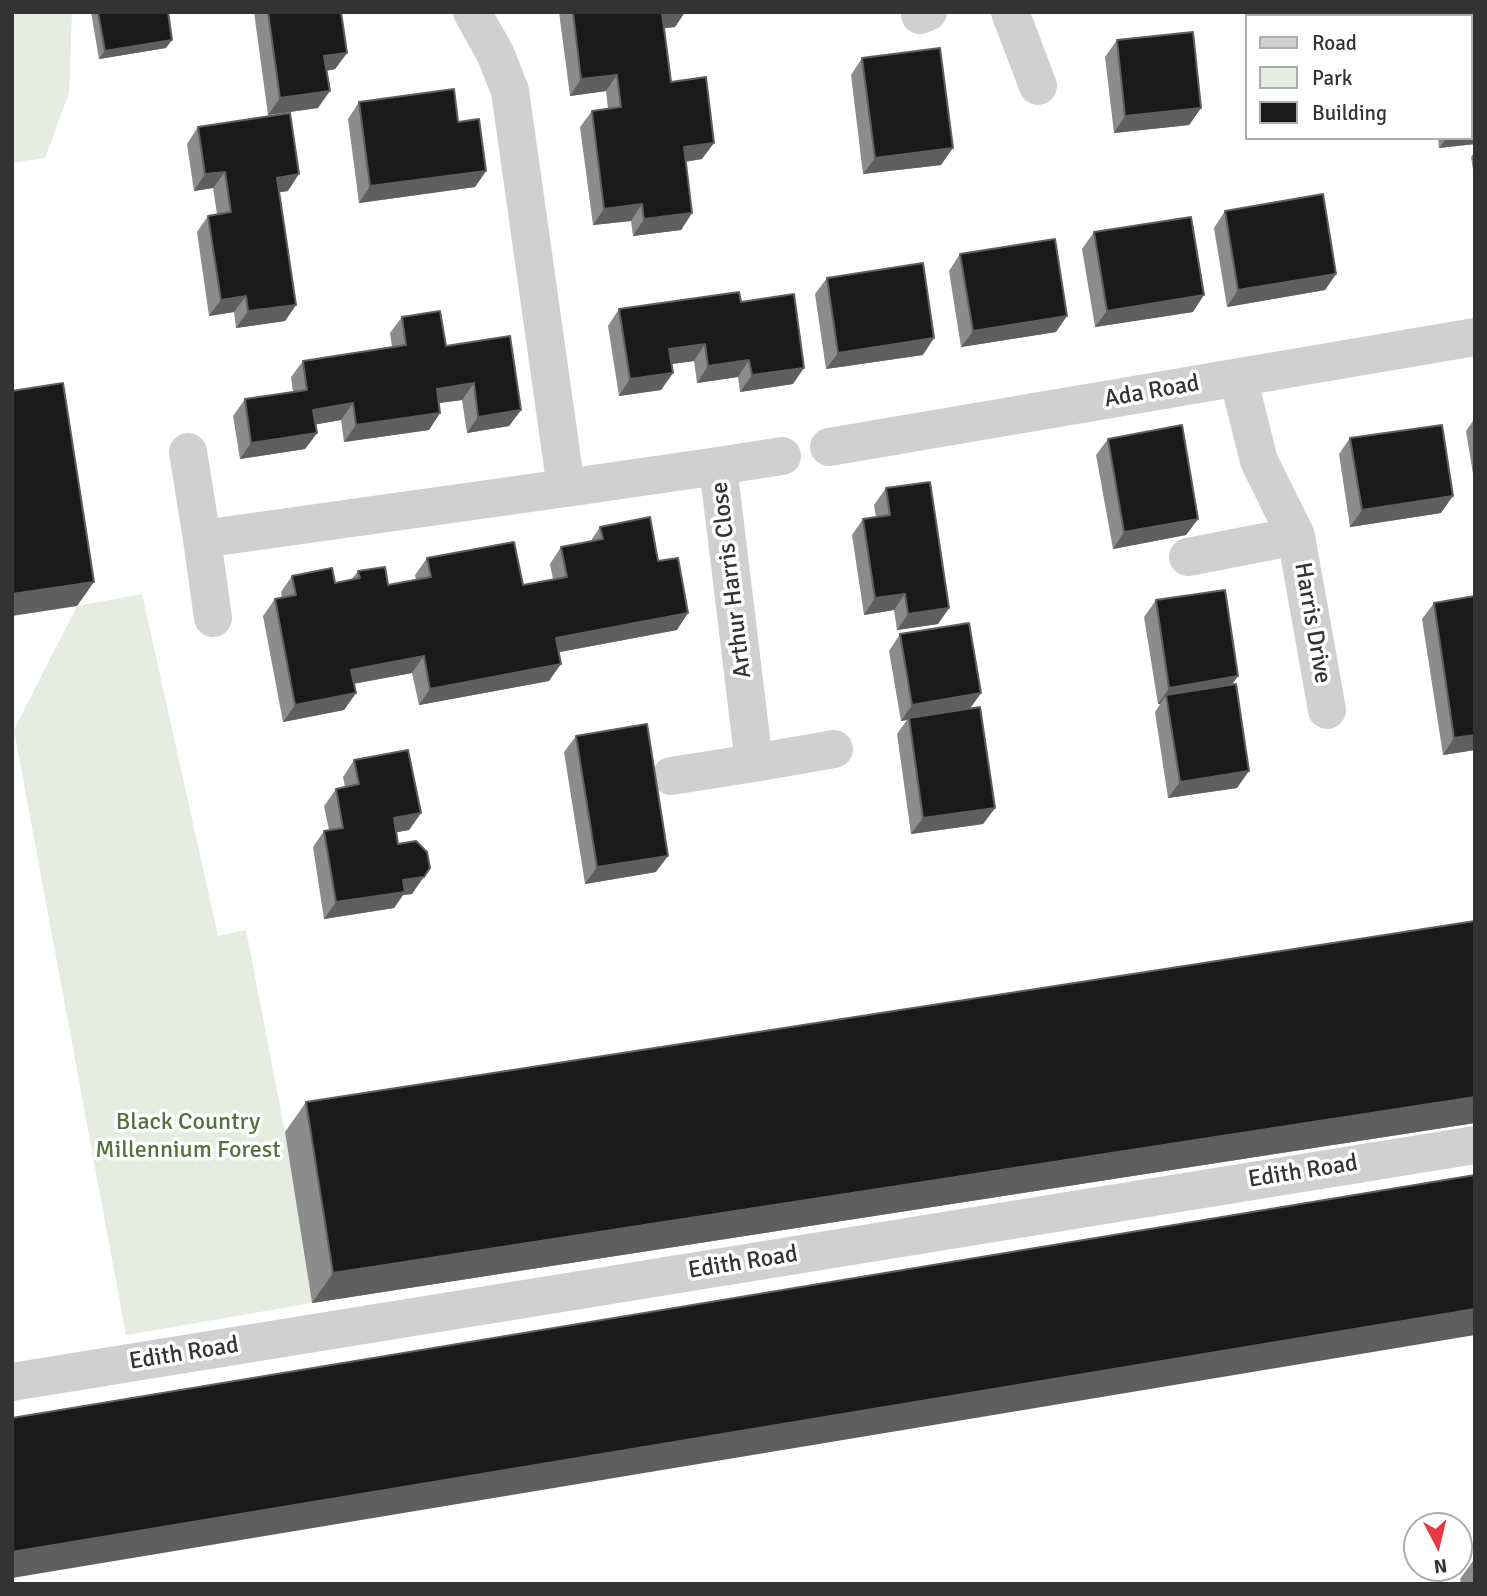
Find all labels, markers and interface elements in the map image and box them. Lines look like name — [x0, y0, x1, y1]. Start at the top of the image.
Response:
legend — [1246, 14, 1473, 140]
text: Road — [1312, 30, 1357, 56]
text: Park — [1312, 65, 1352, 91]
text: Building — [1312, 100, 1387, 126]
street label: Ada Road — [1102, 369, 1202, 415]
street label: Arthur Harris Close — [706, 480, 758, 680]
street label: Harris Drive — [1287, 560, 1337, 686]
park label: Black Country Millennium Forest — [95, 1109, 281, 1165]
street label: Edith Road — [1246, 1149, 1360, 1195]
street label: Edith Road — [686, 1240, 800, 1286]
street label: Edith Road — [127, 1331, 241, 1377]
north arrow — [1403, 1512, 1473, 1582]
text: N — [1432, 1553, 1448, 1579]

